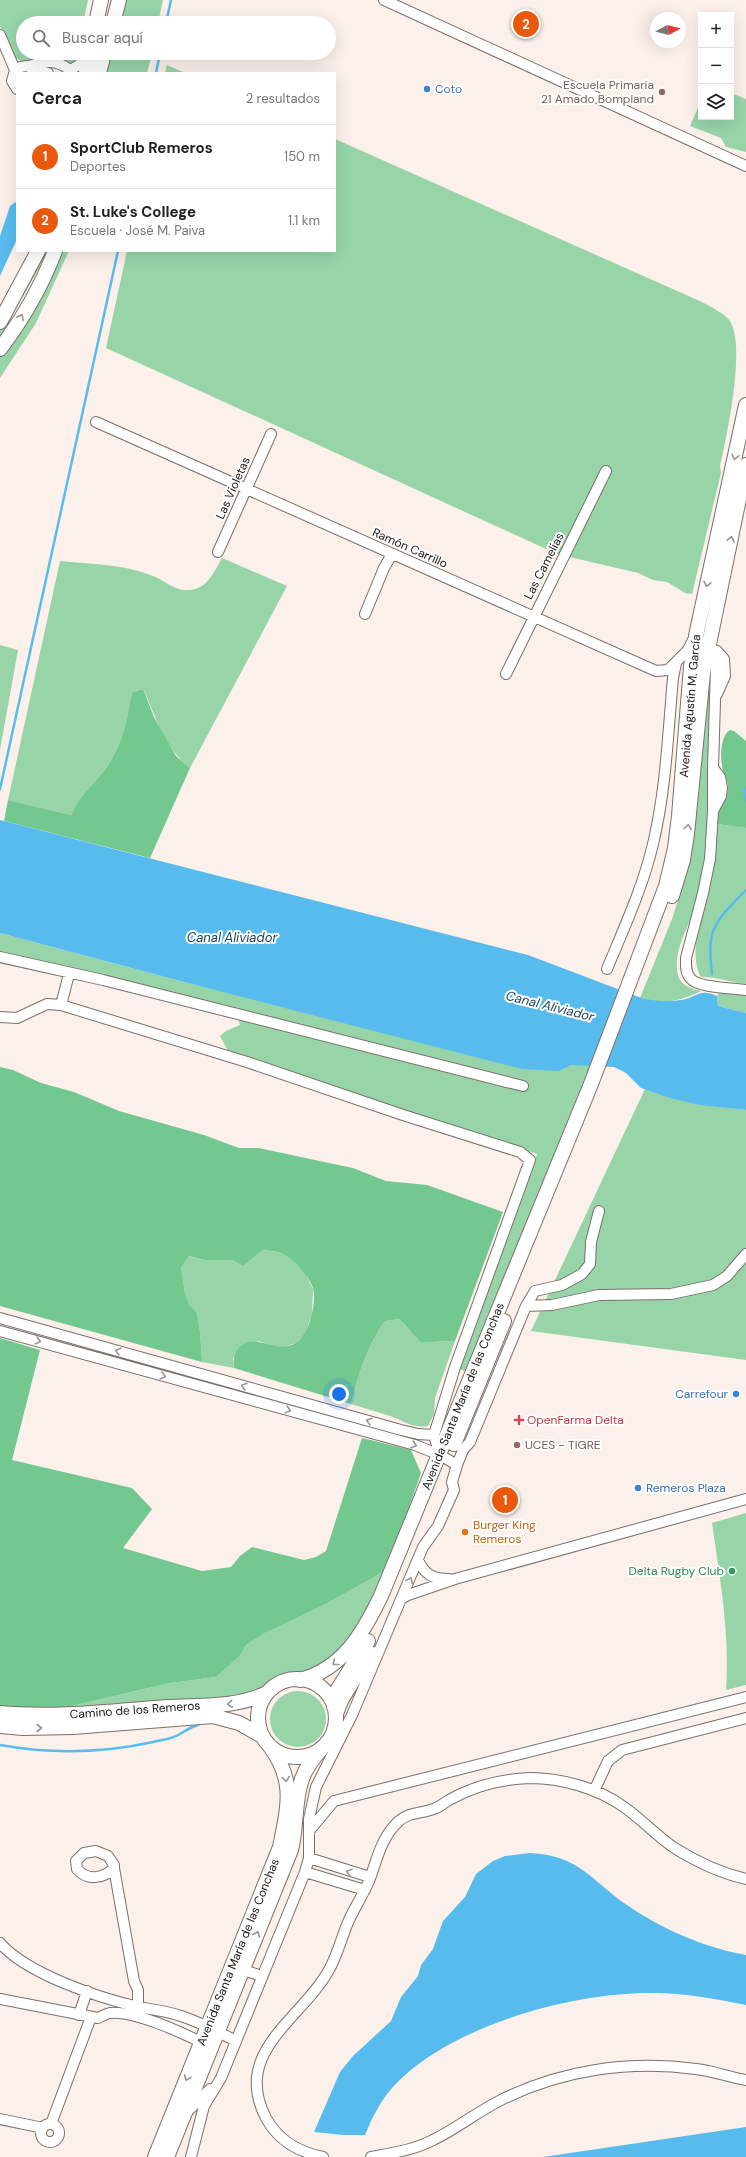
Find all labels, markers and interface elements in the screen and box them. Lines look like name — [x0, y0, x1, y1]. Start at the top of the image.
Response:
pin: 2 — [513, 9, 539, 39]
north arrow — [650, 12, 686, 48]
map controls — [698, 12, 734, 120]
button: + — [698, 12, 734, 48]
search box — [16, 16, 336, 60]
icon: search — [30, 27, 52, 49]
text: Buscar aquí — [62, 28, 143, 48]
button: − — [698, 48, 734, 84]
place label: Escuela Primaria 21 Amado Bompland — [541, 77, 654, 107]
place label: Coto — [435, 81, 462, 97]
marker: Coto — [422, 84, 432, 94]
button: layers — [698, 84, 734, 120]
text: Cerca — [32, 87, 82, 109]
marker: Escuela Primaria 21 Amado Bompland — [657, 87, 667, 97]
text: 2 resultados — [246, 90, 320, 107]
text: SportClub Remeros — [70, 138, 213, 158]
text: 1 — [43, 148, 47, 165]
text: 150 m — [284, 148, 320, 165]
text: Deportes — [70, 158, 126, 175]
text: St. Luke's College — [70, 202, 196, 222]
text: 2 — [41, 212, 49, 229]
text: 1.1 km — [288, 212, 320, 229]
text: Escuela · José M. Paiva — [70, 222, 205, 239]
one-way arrow — [17, 313, 24, 321]
one-way arrow — [731, 453, 739, 460]
street label: Las Violetas — [212, 454, 254, 522]
street label: Ramón Carrillo — [370, 524, 450, 572]
street label: Las Camelias — [520, 530, 568, 602]
one-way arrow — [726, 536, 734, 542]
one-way arrow — [703, 580, 711, 587]
street label: Avenida Agustín M. García — [676, 634, 704, 778]
one-way arrow — [683, 824, 692, 830]
water label: Canal Aliviador — [187, 929, 278, 946]
water label: Canal Aliviador — [504, 987, 597, 1025]
street label: Avenida Santa María de las Conchas — [418, 1300, 508, 1492]
one-way arrow — [34, 1337, 41, 1345]
one-way arrow — [115, 1347, 122, 1356]
one-way arrow — [159, 1371, 166, 1380]
one-way arrow — [240, 1382, 247, 1391]
your location — [329, 1384, 349, 1404]
place label: Carrefour — [675, 1386, 729, 1402]
marker: Carrefour — [731, 1389, 741, 1399]
one-way arrow — [285, 1405, 292, 1414]
place label: OpenFarma Delta — [527, 1412, 624, 1428]
marker: OpenFarma Delta — [514, 1415, 524, 1425]
one-way arrow — [365, 1417, 372, 1426]
place label: UCES - TIGRE — [525, 1437, 601, 1453]
one-way arrow — [410, 1440, 417, 1448]
marker: UCES - TIGRE — [512, 1440, 522, 1450]
place label: Remeros Plaza — [646, 1480, 726, 1496]
marker: Remeros Plaza — [633, 1483, 643, 1493]
pin: 1 — [492, 1485, 518, 1515]
place label: Burger King Remeros — [473, 1517, 536, 1547]
marker: Burger King Remeros — [460, 1527, 470, 1537]
place label: Delta Rugby Club — [629, 1563, 724, 1579]
marker: Delta Rugby Club — [727, 1566, 737, 1576]
one-way arrow — [405, 1577, 413, 1584]
one-way arrow — [333, 1658, 340, 1665]
street label: Camino de los Remeros — [69, 1697, 201, 1723]
one-way arrow — [227, 1699, 233, 1708]
one-way arrow — [36, 1724, 42, 1732]
one-way arrow — [281, 1776, 290, 1783]
street label: Avenida Santa María de las Conchas — [193, 1856, 283, 2048]
one-way arrow — [345, 1868, 352, 1877]
one-way arrow — [253, 1930, 261, 1937]
one-way arrow — [183, 2075, 191, 2082]

